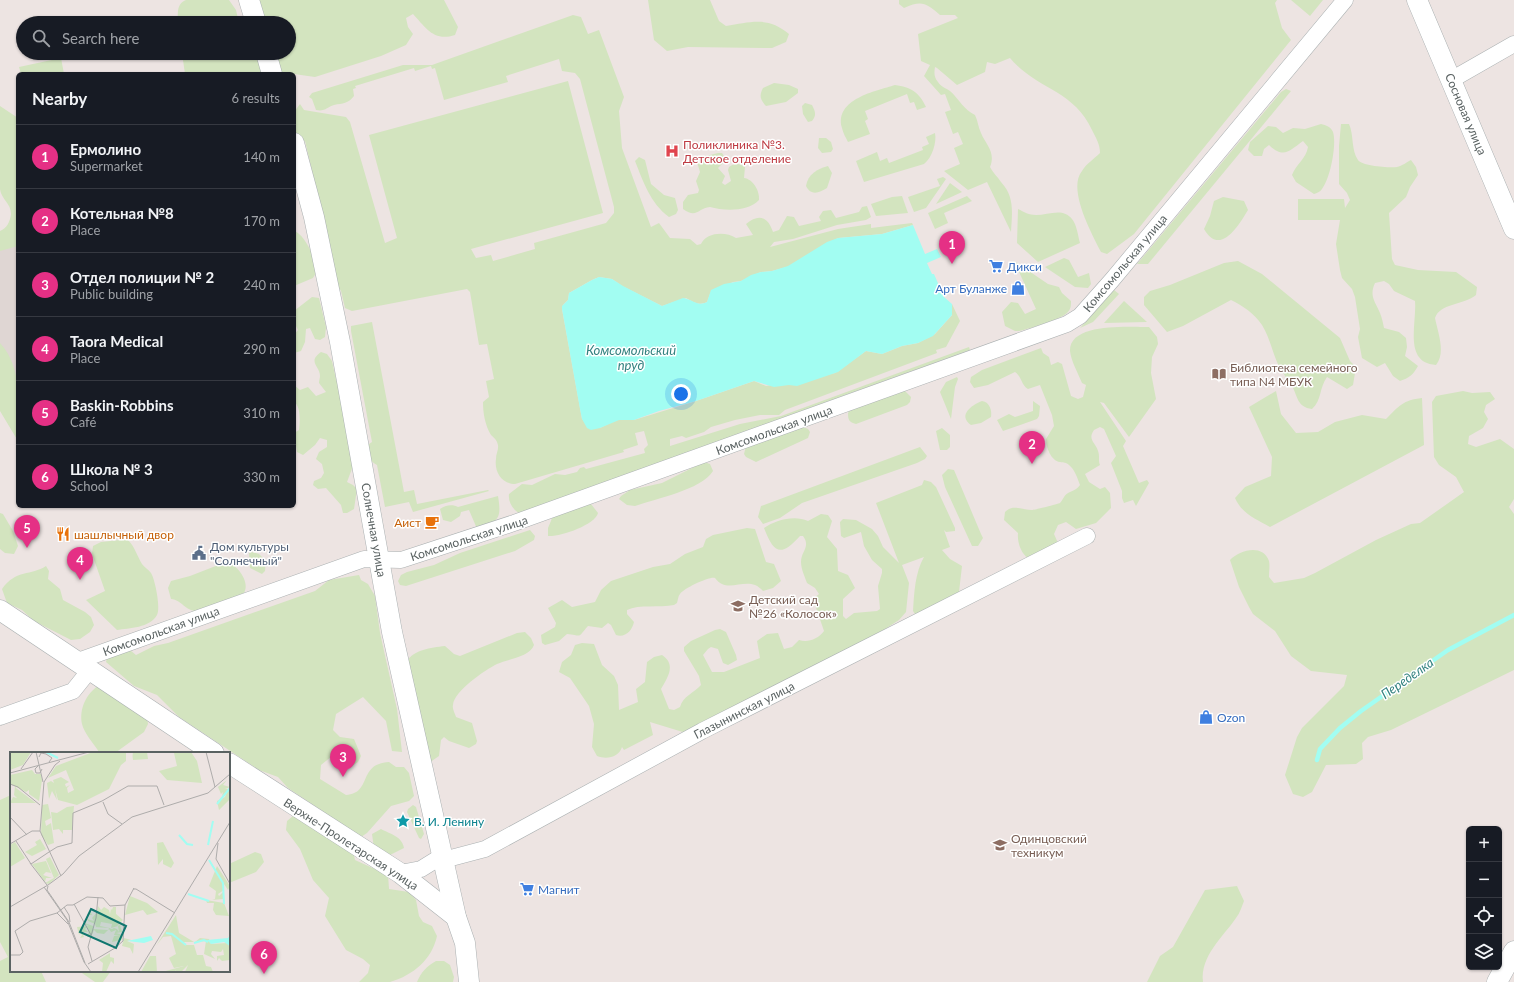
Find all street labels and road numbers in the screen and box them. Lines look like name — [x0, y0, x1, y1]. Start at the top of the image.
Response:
street label: Сосновая улица — [1442, 71, 1490, 157]
street label: Комсомольская улица — [1080, 211, 1170, 315]
street label: Комсомольская улица — [714, 402, 834, 458]
street label: Солнечная улица — [358, 482, 390, 578]
street label: Комсомольская улица — [408, 512, 530, 564]
street label: Комсомольская улица — [101, 603, 221, 659]
street label: Глазынинская улица — [691, 678, 797, 742]
street label: Верхне-Пролетарская улица — [281, 795, 421, 893]

